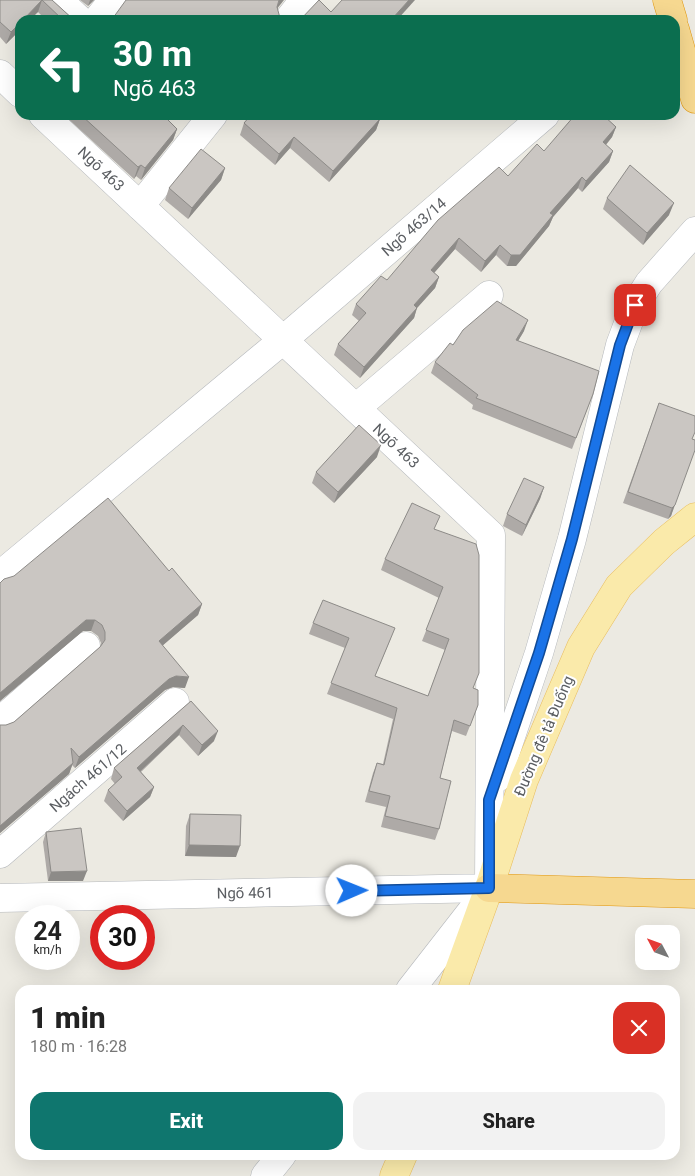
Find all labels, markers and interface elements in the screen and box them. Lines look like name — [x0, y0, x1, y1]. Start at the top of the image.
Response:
text: 30 m — [113, 34, 192, 75]
icon: left — [30, 35, 95, 100]
text: Ngõ 463 — [113, 76, 196, 101]
street label: Ngõ 463 — [74, 143, 128, 195]
street label: Ngõ 463/14 — [378, 194, 450, 260]
pin — [614, 284, 656, 326]
icon: arrive — [621, 291, 649, 319]
street label: Ngõ 463 — [369, 420, 423, 472]
street label: Đường đê tả Đuống — [510, 673, 578, 799]
street label: Ngách 461/12 — [46, 740, 130, 816]
position arrow — [325, 864, 377, 916]
street label: Ngõ 461 — [216, 884, 274, 902]
speed limit sign: 30 — [90, 905, 155, 970]
text: 24 — [33, 917, 62, 946]
north arrow — [635, 925, 680, 970]
map controls — [635, 925, 680, 970]
text: km/h — [33, 943, 62, 957]
text: 1 min — [30, 1000, 106, 1035]
button: close — [613, 1002, 665, 1054]
text: 180 m · 16:28 — [30, 1037, 127, 1056]
button: Exit — [30, 1092, 343, 1150]
button: Share — [353, 1092, 665, 1150]

